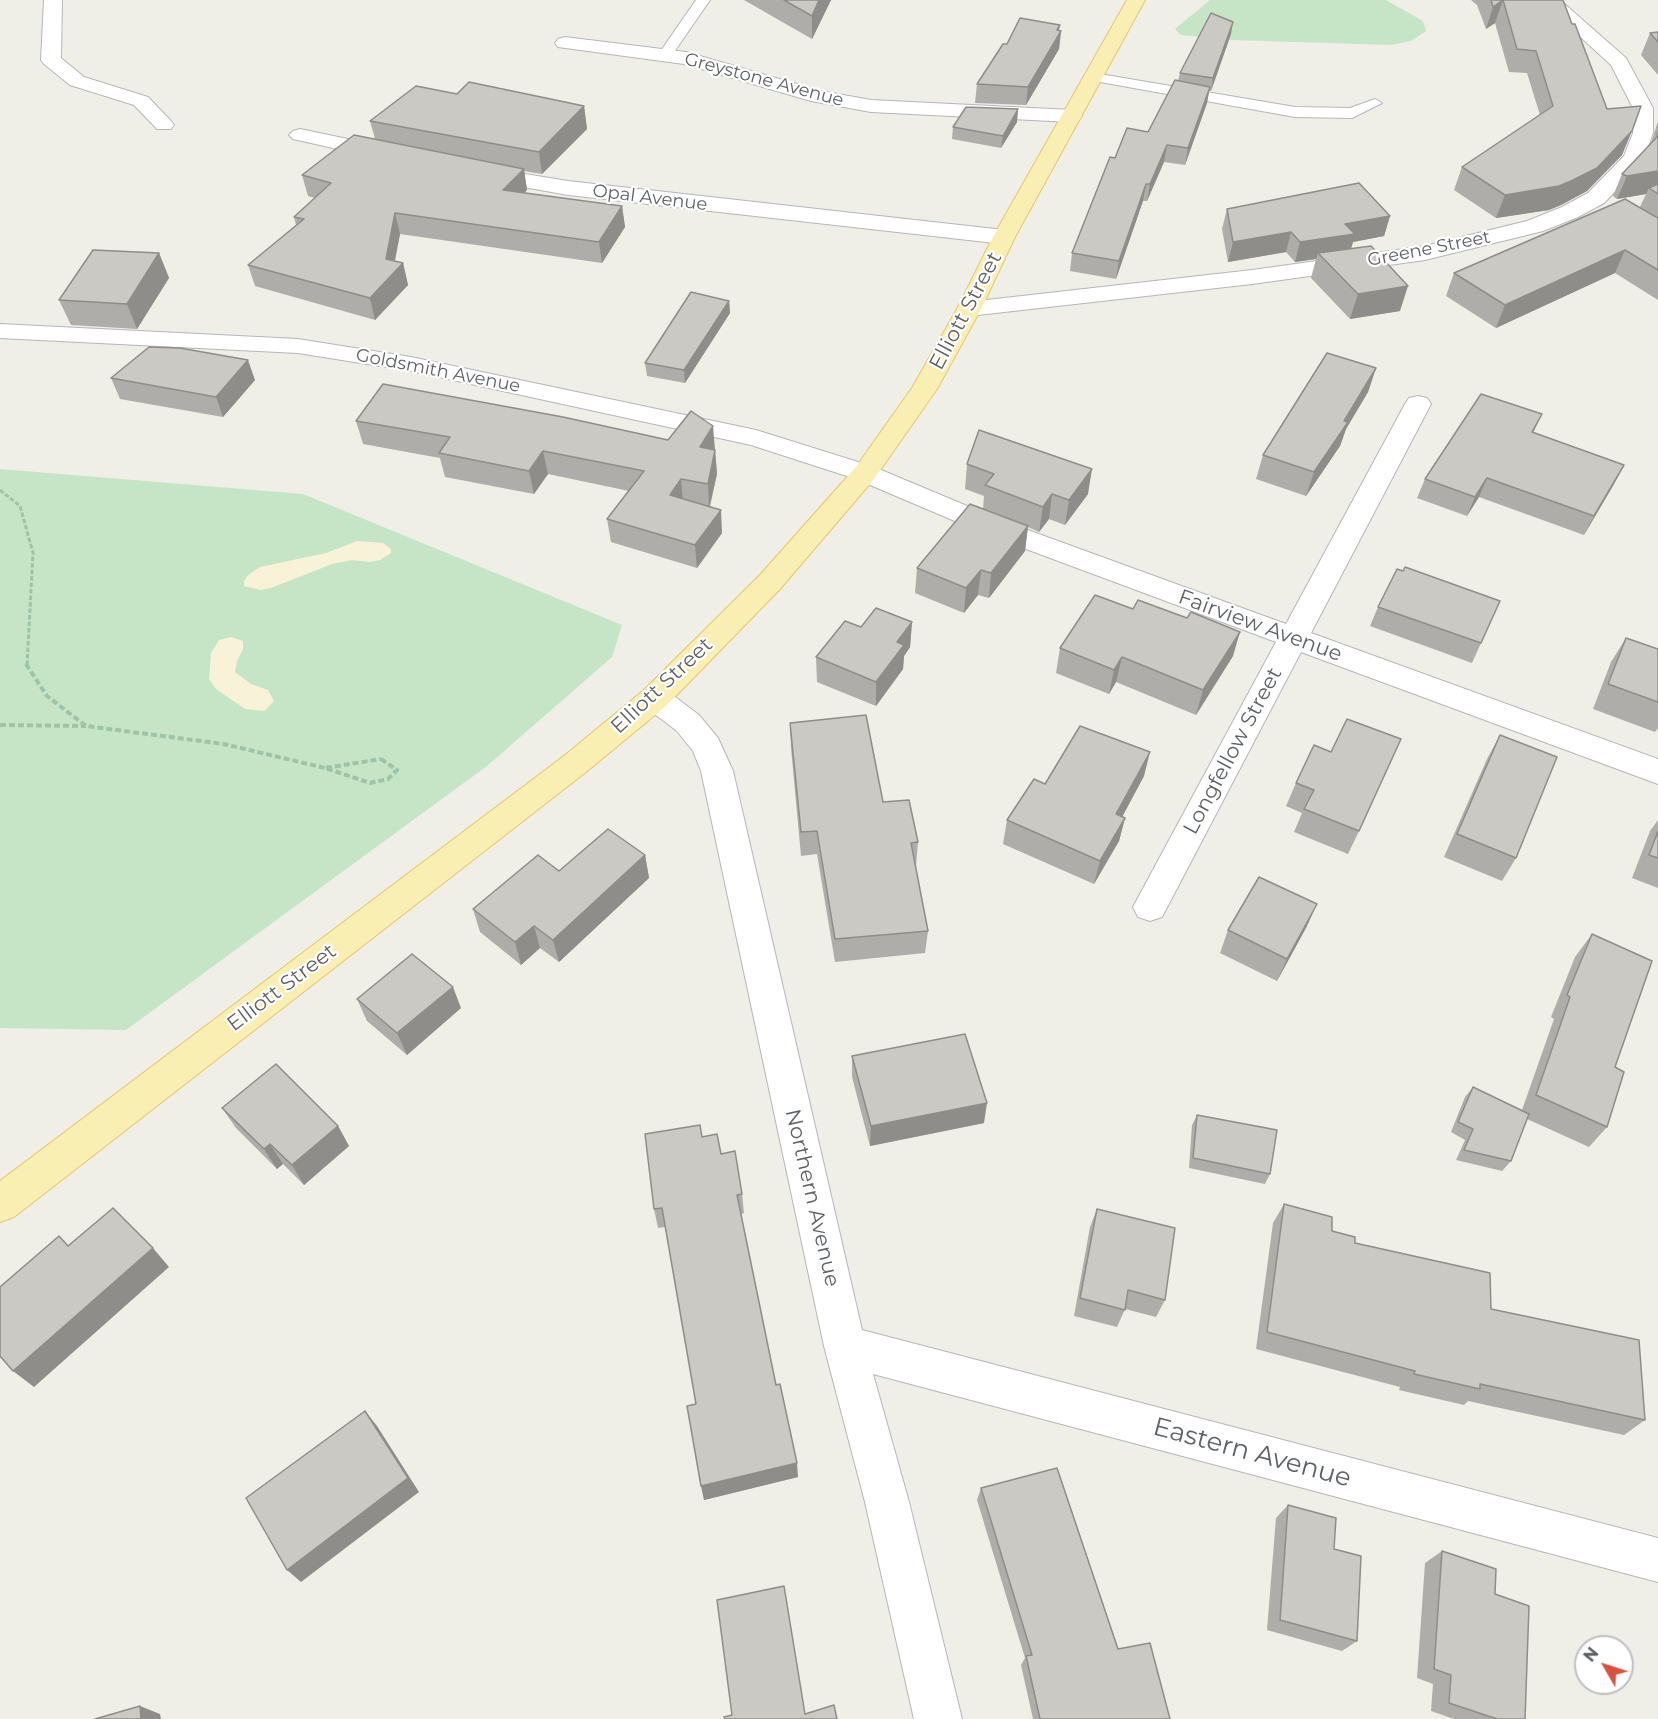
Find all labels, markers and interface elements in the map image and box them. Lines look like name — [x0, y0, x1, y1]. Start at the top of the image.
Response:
street label: Greystone Avenue — [682, 48, 846, 112]
street label: Opal Avenue — [591, 180, 709, 216]
street label: Greene Street — [1366, 226, 1492, 272]
street label: Elliott Street — [924, 248, 1008, 374]
street label: Goldsmith Avenue — [354, 344, 522, 398]
street label: Fairview Avenue — [1175, 585, 1345, 667]
street label: Elliott Street — [606, 632, 718, 740]
street label: Longfellow Street — [1178, 663, 1288, 839]
street label: Elliott Street — [223, 939, 341, 1037]
street label: Northern Avenue — [779, 1107, 845, 1289]
street label: Eastern Avenue — [1150, 1412, 1354, 1494]
north arrow — [1574, 1635, 1634, 1695]
text: N — [1580, 1644, 1603, 1666]

